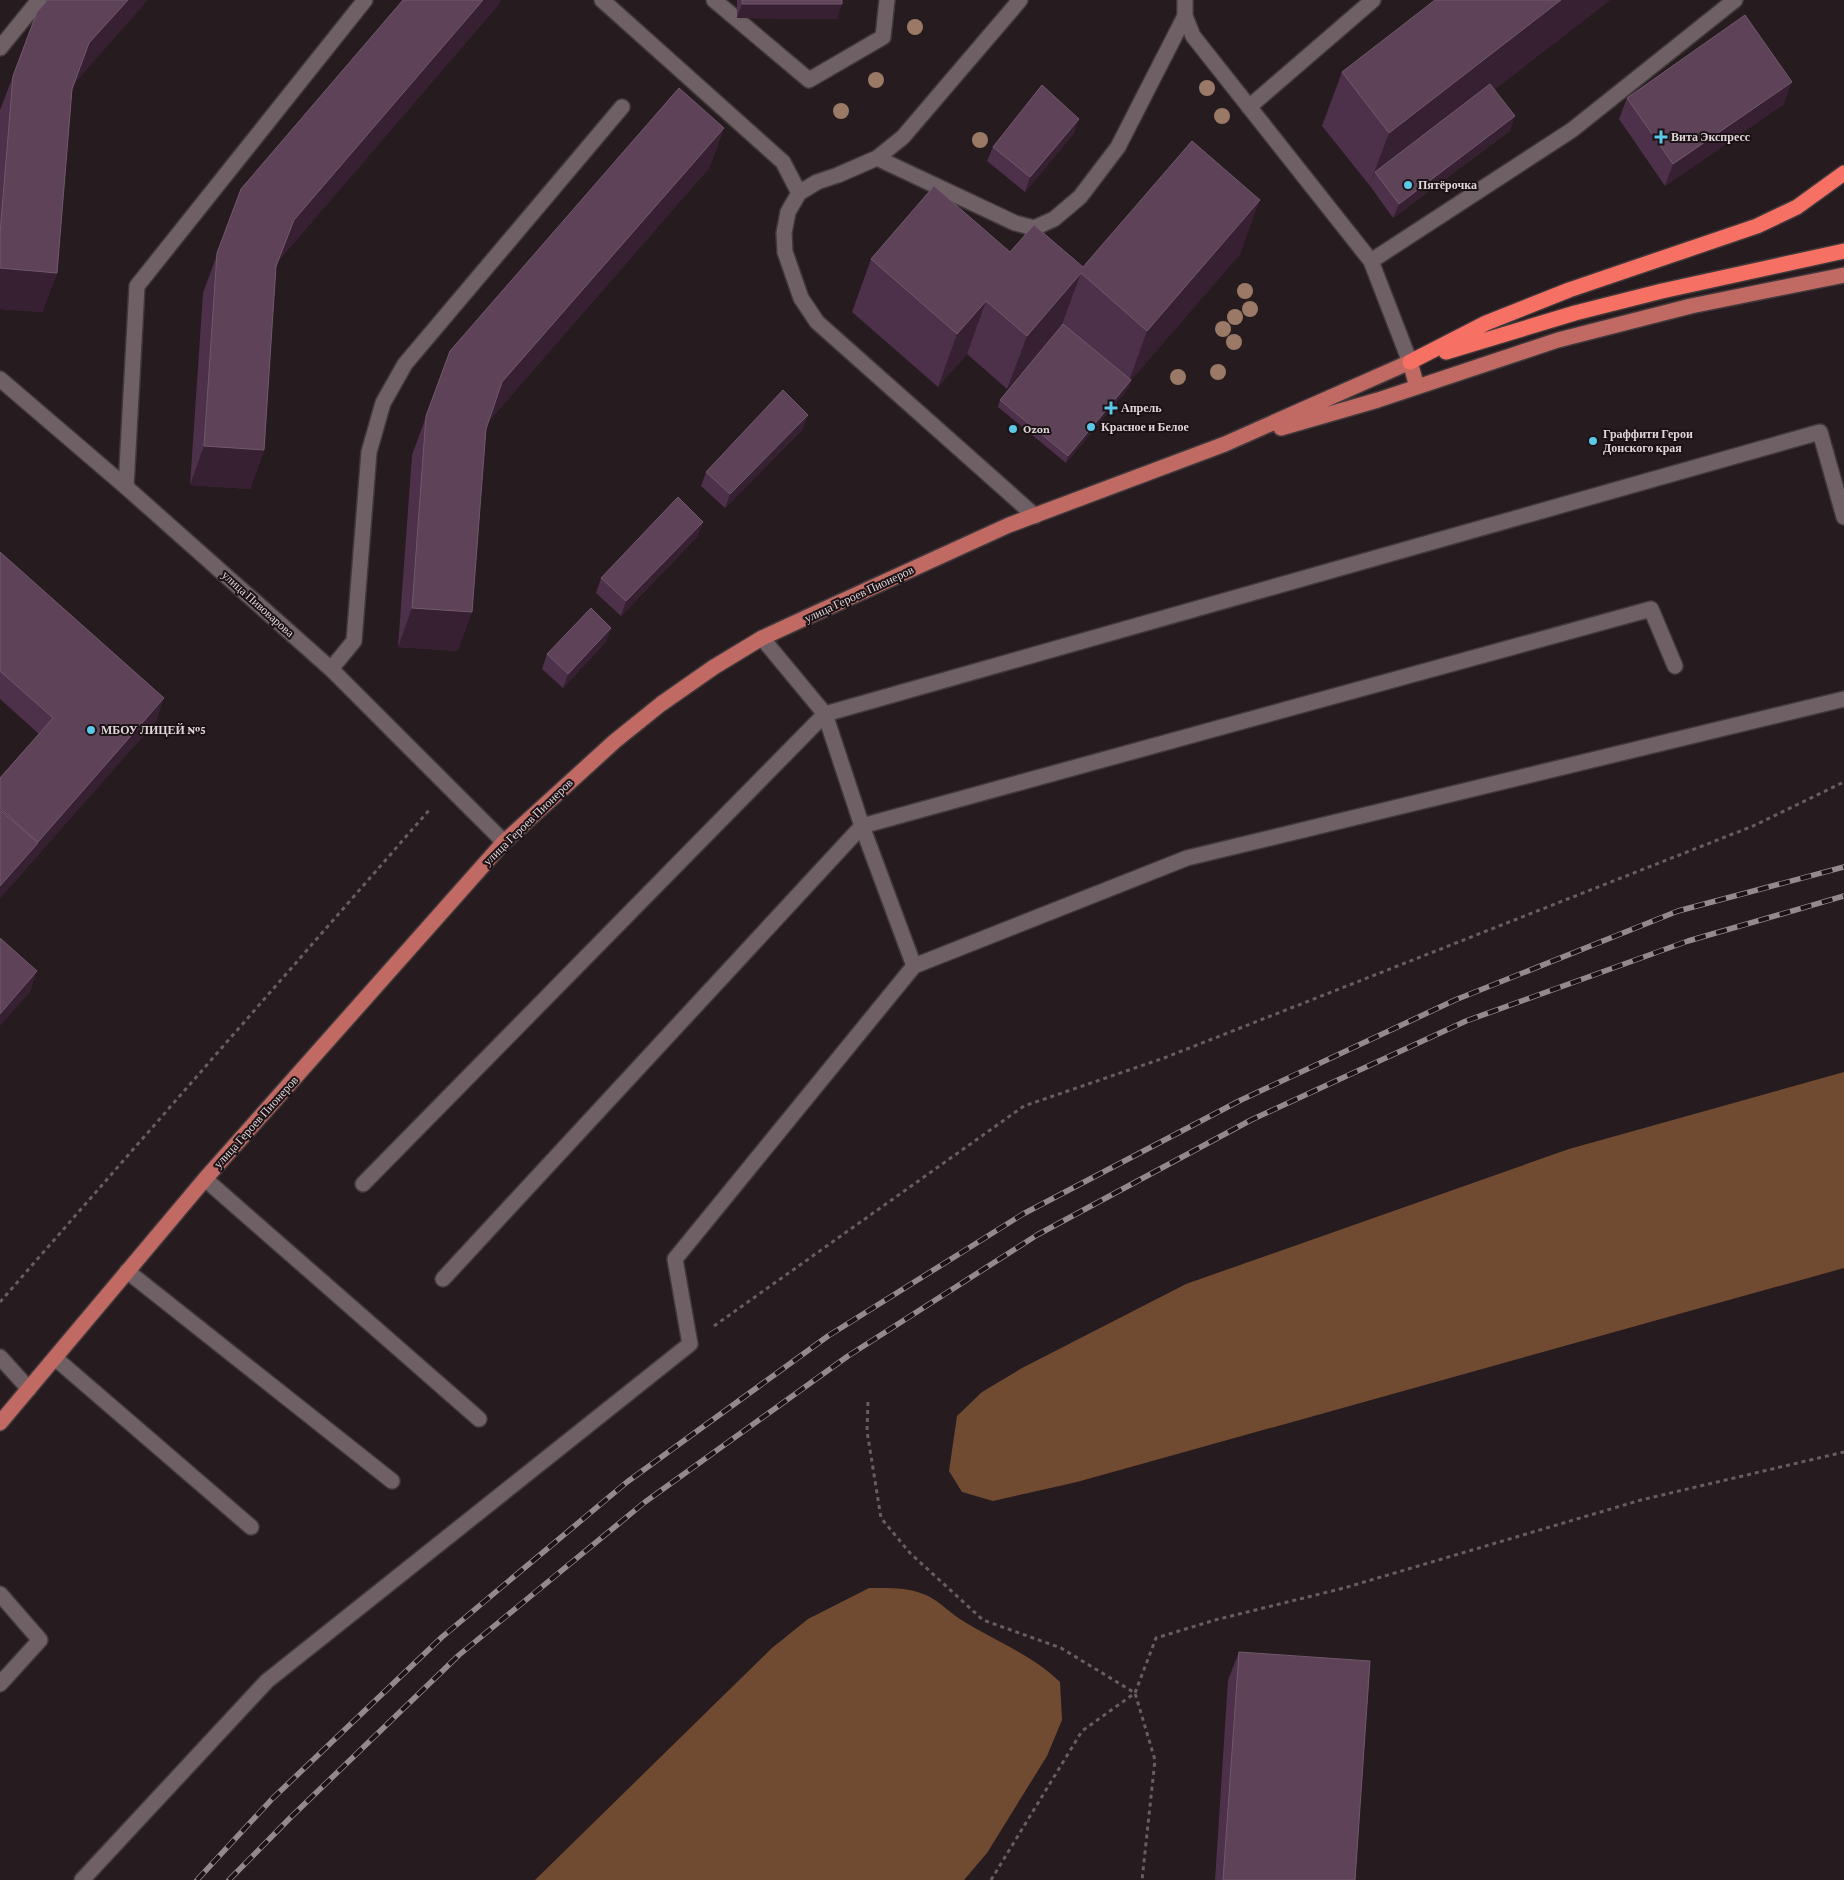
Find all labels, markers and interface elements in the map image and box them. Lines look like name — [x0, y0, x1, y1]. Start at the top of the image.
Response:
place label: Вита Экспресс — [1671, 130, 1751, 144]
marker: Вита Экспресс — [1655, 131, 1667, 143]
place label: Пятёрочка — [1418, 178, 1477, 192]
marker: Пятёрочка — [1402, 179, 1414, 191]
place label: Апрель — [1121, 401, 1162, 415]
marker: Апрель — [1105, 402, 1117, 414]
place label: Красное и Белое — [1101, 420, 1189, 434]
marker: Красное и Белое — [1085, 421, 1097, 433]
place label: Ozon — [1023, 422, 1050, 436]
marker: Ozon — [1007, 423, 1019, 435]
place label: Граффити Герои Донского края — [1603, 427, 1693, 455]
marker: Граффити Герои Донского края — [1587, 435, 1599, 447]
street label: улица Героев Пионеров — [802, 562, 916, 626]
street label: улица Пивоварова — [219, 568, 297, 641]
place label: МБОУ ЛИЦЕЙ №5 — [101, 723, 206, 737]
marker: МБОУ ЛИЦЕЙ №5 — [85, 724, 97, 736]
street label: улица Героев Пионеров — [480, 775, 576, 868]
street label: улица Героев Пионеров — [211, 1073, 301, 1171]

